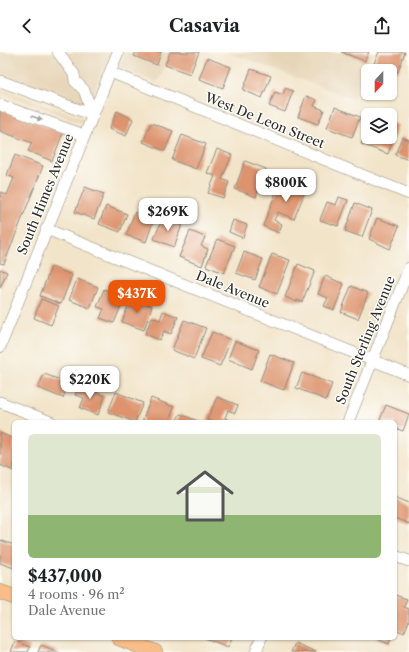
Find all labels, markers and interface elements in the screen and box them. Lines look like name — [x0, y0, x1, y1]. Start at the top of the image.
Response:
icon: back — [16, 15, 38, 37]
text: Casavia — [169, 15, 240, 37]
icon: share — [371, 15, 393, 37]
north arrow — [361, 64, 397, 100]
map controls — [361, 64, 397, 144]
street label: West De Leon Street — [202, 88, 327, 151]
button: layers — [361, 108, 397, 144]
one-way arrow — [31, 115, 43, 121]
street label: South Himes Avenue — [13, 131, 77, 257]
pin: $800K — [258, 169, 314, 203]
text: $800K — [265, 174, 307, 190]
pin: $269K — [140, 198, 196, 232]
text: $269K — [148, 203, 188, 219]
street label: Dale Avenue — [194, 267, 272, 311]
street label: South Sterling Avenue — [332, 273, 398, 407]
pin: $437K — [109, 280, 165, 314]
text: $437K — [117, 285, 157, 301]
pin: $220K — [62, 366, 118, 400]
text: $220K — [69, 371, 111, 387]
icon: home — [169, 460, 241, 532]
text: $437,000 — [28, 566, 102, 586]
text: 4 rooms · 96 m² — [28, 586, 125, 602]
text: Dale Avenue — [28, 602, 106, 618]

